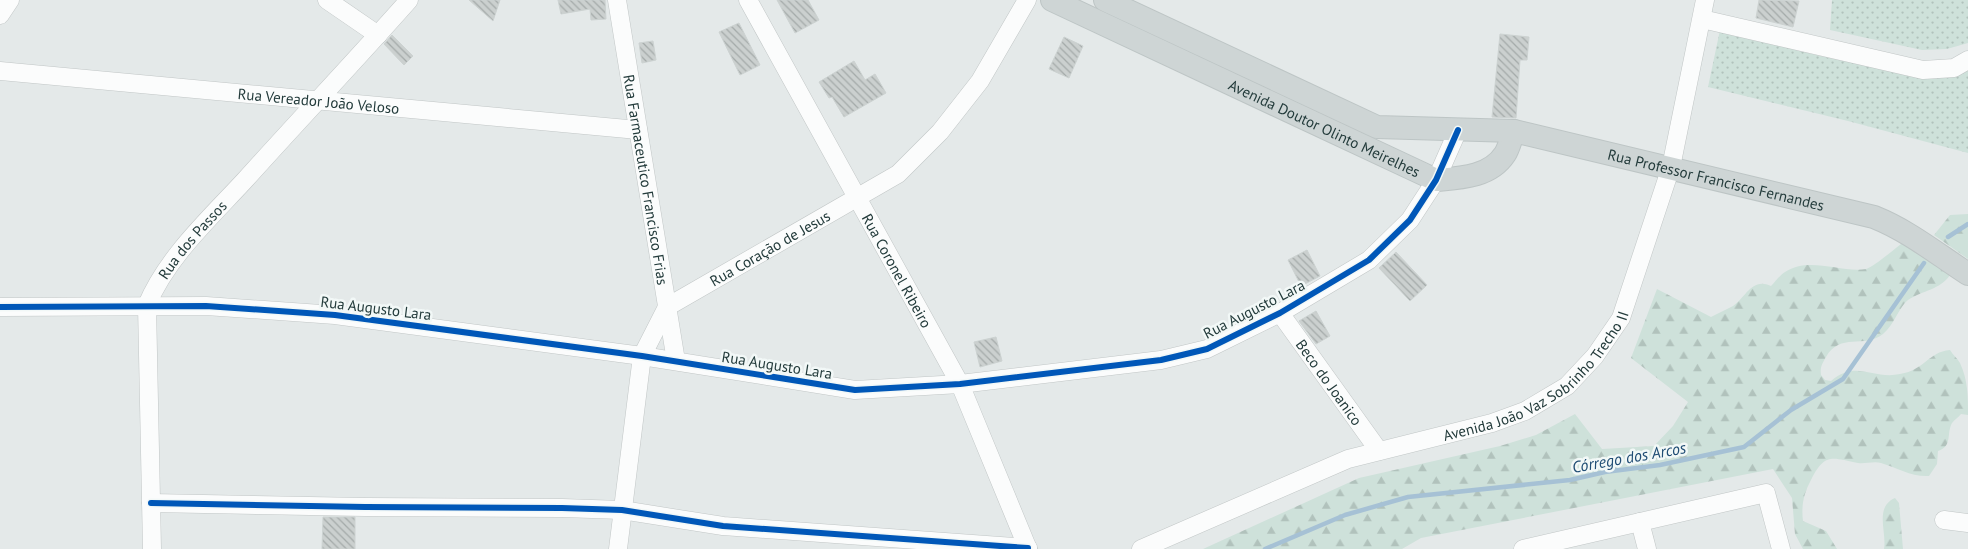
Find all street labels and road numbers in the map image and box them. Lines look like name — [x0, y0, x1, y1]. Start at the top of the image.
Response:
street label: Rua Farmaceutico Francisco Frias — [620, 73, 673, 286]
street label: Avenida Doutor Olinto Meirelhes — [1226, 75, 1423, 181]
street label: Rua Vereador João Veloso — [237, 84, 400, 117]
street label: Rua Professor Francisco Fernandes — [1606, 144, 1826, 214]
street label: Rua dos Passos — [154, 196, 231, 282]
street label: Rua Coração de Jesus — [706, 206, 833, 290]
street label: Rua Coronel Ribeiro — [858, 210, 937, 331]
street label: Rua Augusto Lara — [1200, 275, 1308, 343]
street label: Rua Augusto Lara — [319, 292, 433, 324]
street label: Avenida João Vaz Sobrinho Trecho II — [1441, 308, 1632, 444]
street label: Beco do Joanico — [1292, 335, 1367, 429]
street label: Rua Augusto Lara — [720, 347, 834, 383]

